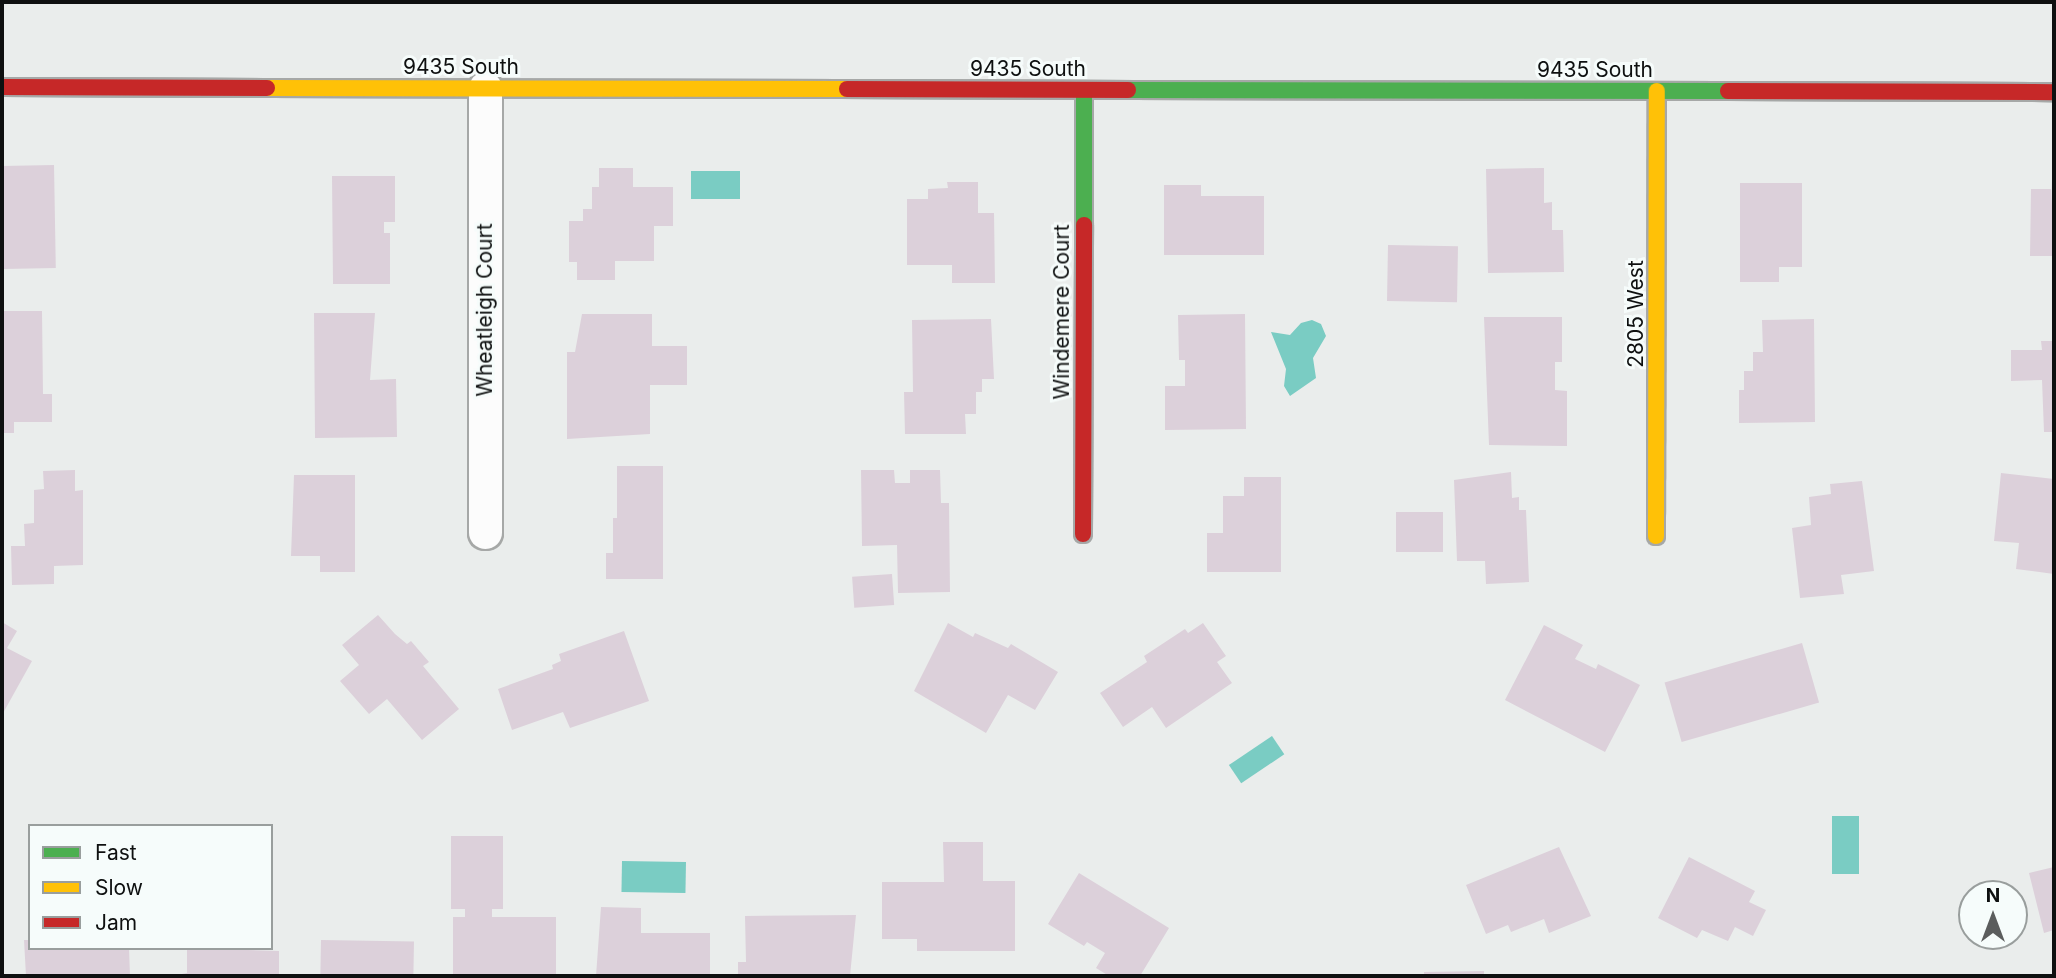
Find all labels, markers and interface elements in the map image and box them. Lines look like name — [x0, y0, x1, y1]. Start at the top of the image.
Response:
street label: 9435 South — [403, 54, 519, 80]
street label: 9435 South — [970, 56, 1086, 82]
street label: 9435 South — [1537, 57, 1653, 83]
street label: Wheatleigh Court — [472, 223, 498, 397]
street label: Windemere Court — [1049, 224, 1075, 400]
street label: 2805 West — [1623, 260, 1649, 368]
legend — [28, 824, 273, 950]
text: Fast — [95, 840, 137, 865]
text: Slow — [95, 875, 143, 900]
north arrow — [1958, 880, 2028, 950]
text: N — [1986, 884, 2000, 907]
text: Jam — [95, 910, 137, 935]

